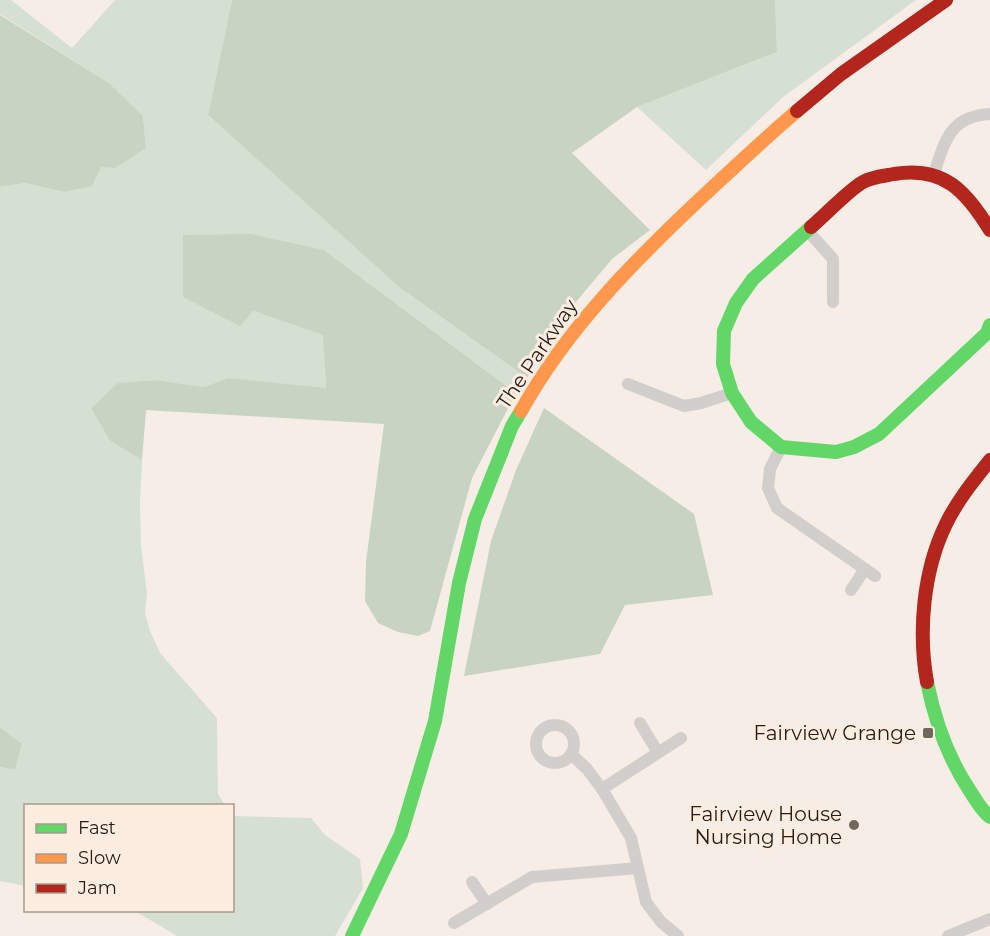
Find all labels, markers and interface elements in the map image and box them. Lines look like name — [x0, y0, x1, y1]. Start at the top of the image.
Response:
street label: The Parkway — [492, 295, 583, 413]
place label: Fairview Grange — [754, 721, 916, 745]
marker: Fairview Grange — [921, 726, 935, 740]
place label: Fairview House Nursing Home — [689, 802, 842, 849]
legend — [24, 804, 234, 912]
text: Fast — [78, 817, 116, 839]
marker: Fairview House Nursing Home — [847, 818, 861, 832]
text: Slow — [78, 847, 121, 869]
text: Jam — [77, 877, 117, 899]

